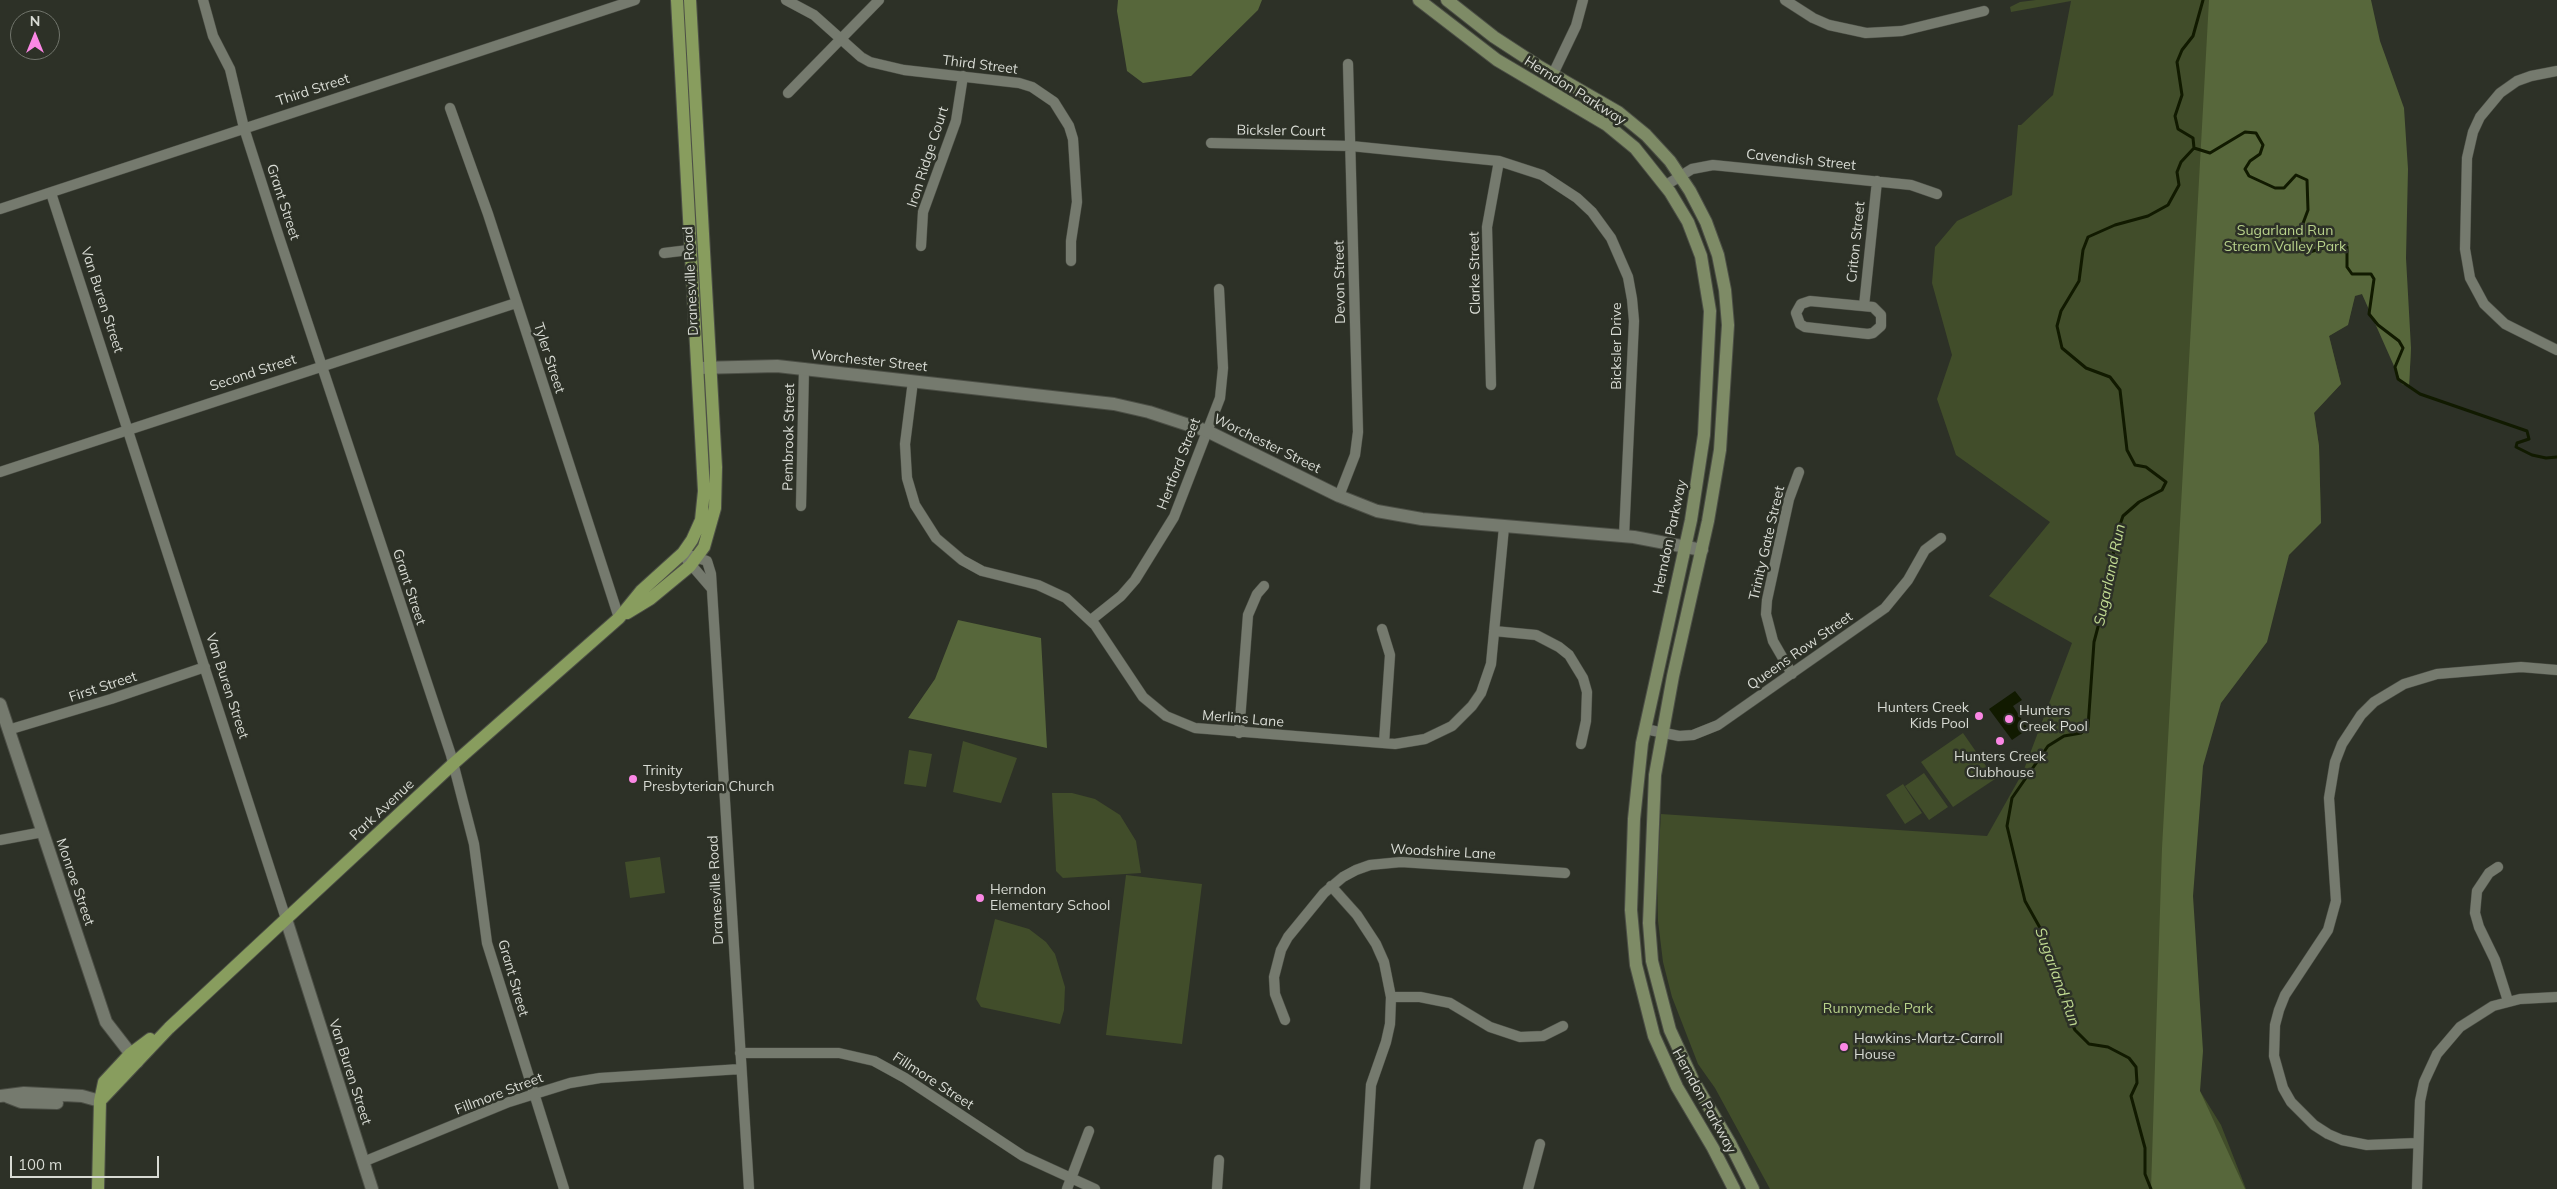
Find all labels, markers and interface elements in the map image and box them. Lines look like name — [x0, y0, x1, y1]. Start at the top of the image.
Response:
north arrow — [10, 10, 60, 60]
text: N — [30, 12, 40, 30]
street label: Third Street — [941, 52, 1019, 78]
street label: Herndon Parkway — [1521, 53, 1629, 129]
street label: Third Street — [274, 70, 352, 110]
street label: Iron Ridge Court — [904, 104, 952, 210]
street label: Bicksler Court — [1236, 122, 1326, 140]
street label: Cavendish Street — [1745, 146, 1857, 174]
street label: Grant Street — [263, 162, 303, 242]
street label: Criton Street — [1843, 201, 1869, 283]
park label: Sugarland Run Stream Valley Park — [2224, 223, 2346, 256]
street label: Dranesville Road — [680, 226, 702, 336]
street label: Clarke Street — [1466, 231, 1484, 315]
street label: Devon Street — [1331, 240, 1349, 324]
street label: Van Buren Street — [77, 245, 127, 355]
street label: Bicksler Drive — [1609, 302, 1625, 390]
street label: Tyler Street — [530, 321, 568, 395]
street label: Worchester Street — [810, 347, 928, 375]
street label: Second Street — [208, 351, 298, 395]
street label: Pembrook Street — [780, 383, 798, 491]
street label: Worchester Street — [1211, 411, 1323, 477]
street label: Hertford Street — [1154, 416, 1204, 512]
street label: Herndon Parkway — [1650, 478, 1690, 596]
street label: Trinity Gate Street — [1746, 484, 1788, 602]
water label: Sugarland Run — [2090, 522, 2130, 628]
street label: Grant Street — [389, 547, 429, 627]
street label: Queens Row Street — [1744, 608, 1856, 694]
street label: Van Buren Street — [202, 631, 252, 741]
street label: First Street — [67, 668, 139, 706]
place label: Hunters Creek Kids Pool — [1877, 700, 1969, 732]
place label: Hunters Creek Pool — [2019, 703, 2088, 736]
street label: Merlins Lane — [1201, 707, 1285, 731]
marker: Hunters Creek Kids Pool — [1973, 710, 1985, 722]
marker: Hunters Creek Pool — [2003, 713, 2015, 725]
marker: Hunters Creek Clubhouse — [1994, 735, 2006, 747]
place label: Hunters Creek Clubhouse — [1954, 749, 2046, 782]
place label: Trinity Presbyterian Church — [643, 763, 774, 796]
marker: Trinity Presbyterian Church — [627, 773, 639, 785]
street label: Park Avenue — [346, 776, 418, 844]
street label: Dranesville Road — [705, 835, 727, 945]
street label: Monroe Street — [52, 836, 98, 928]
street label: Woodshire Lane — [1390, 841, 1496, 863]
place label: Herndon Elementary School — [990, 882, 1110, 914]
marker: Herndon Elementary School — [974, 892, 986, 904]
water label: Sugarland Run — [2031, 925, 2083, 1029]
street label: Grant Street — [494, 938, 532, 1018]
park label: Runnymede Park — [1823, 1001, 1933, 1017]
street label: Van Buren Street — [325, 1017, 375, 1127]
place label: Hawkins-Martz-Carroll House — [1854, 1031, 2003, 1064]
marker: Hawkins-Martz-Carroll House — [1838, 1041, 1850, 1053]
street label: Herndon Parkway — [1668, 1046, 1740, 1156]
street label: Fillmore Street — [889, 1049, 977, 1113]
street label: Fillmore Street — [453, 1069, 545, 1119]
scale bar — [12, 1146, 161, 1178]
text: 100 m — [18, 1155, 62, 1174]

